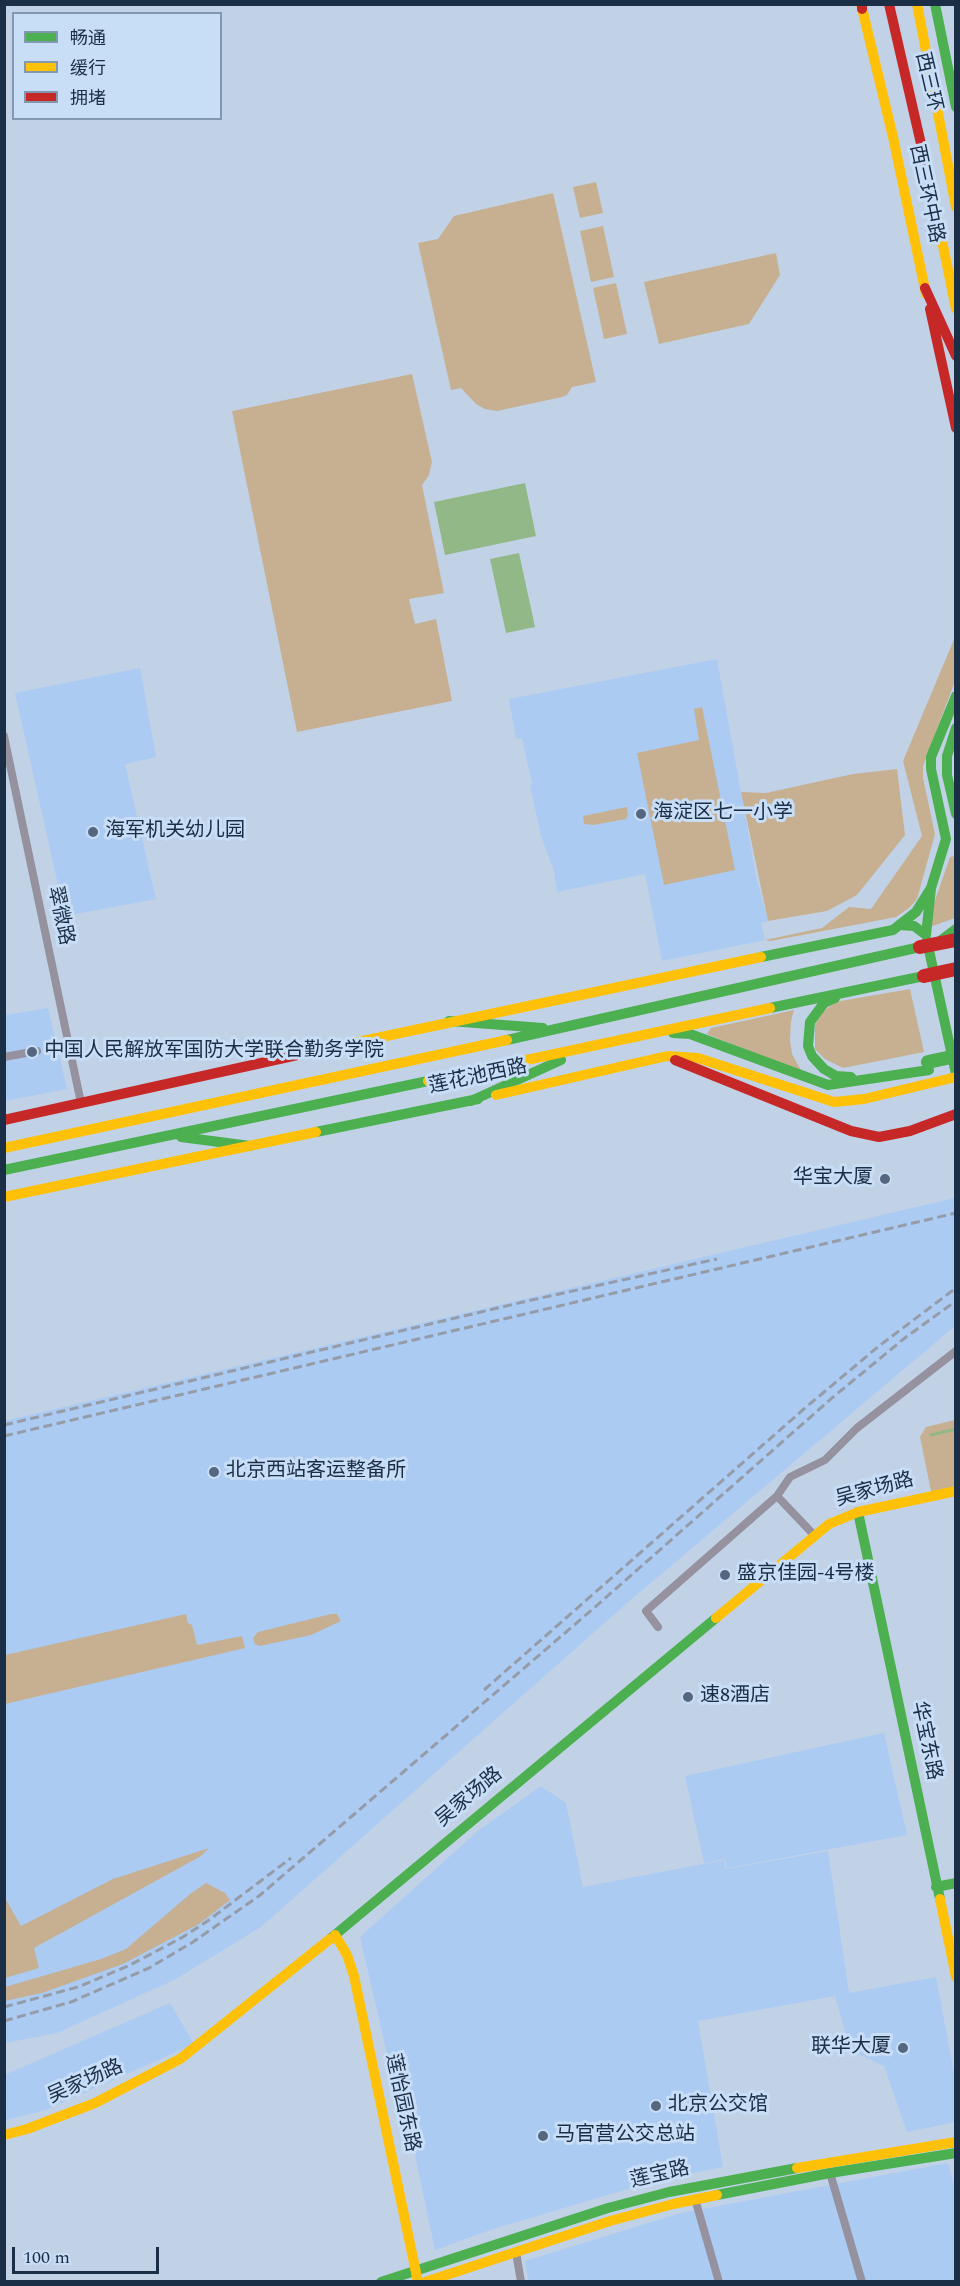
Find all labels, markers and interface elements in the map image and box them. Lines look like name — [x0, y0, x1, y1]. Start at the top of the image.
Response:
legend — [12, 12, 222, 120]
text: 畅通 — [70, 25, 106, 52]
street label: 西三环 — [909, 50, 945, 114]
text: 缓行 — [70, 55, 106, 82]
text: 拥堵 — [70, 85, 106, 112]
street label: 西三环中路 — [903, 143, 947, 245]
place label: 海淀区七一小学 — [653, 802, 793, 826]
marker: 海淀区七一小学 — [634, 807, 648, 821]
place label: 海军机关幼儿园 — [105, 820, 245, 844]
marker: 海军机关幼儿园 — [86, 825, 100, 839]
street label: 翠微路 — [41, 884, 77, 948]
place label: 中国人民解放军国防大学联合勤务学院 — [44, 1040, 384, 1064]
marker: 中国人民解放军国防大学联合勤务学院 — [25, 1045, 39, 1059]
street label: 莲花池西路 — [427, 1056, 529, 1100]
place label: 华宝大厦 — [793, 1167, 873, 1191]
marker: 华宝大厦 — [878, 1172, 892, 1186]
place label: 北京西站客运整备所 — [226, 1460, 406, 1484]
marker: 北京西站客运整备所 — [207, 1465, 221, 1479]
street label: 吴家场路 — [833, 1469, 917, 1513]
place label: 盛京佳园-4号楼 — [737, 1563, 874, 1587]
marker: 盛京佳园-4号楼 — [718, 1568, 732, 1582]
place label: 速8酒店 — [700, 1685, 770, 1709]
marker: 速8酒店 — [681, 1690, 695, 1704]
street label: 华宝东路 — [905, 1699, 945, 1783]
street label: 吴家场路 — [432, 1763, 508, 1833]
place label: 联华大厦 — [811, 2036, 891, 2060]
marker: 联华大厦 — [896, 2041, 910, 2055]
street label: 莲怡园东路 — [379, 2052, 423, 2154]
street label: 吴家场路 — [45, 2056, 127, 2110]
place label: 北京公交馆 — [668, 2094, 768, 2118]
marker: 北京公交馆 — [649, 2099, 663, 2113]
place label: 马官营公交总站 — [555, 2124, 695, 2148]
marker: 马官营公交总站 — [536, 2129, 550, 2143]
street label: 莲宝路 — [628, 2158, 692, 2194]
scale bar — [15, 2235, 162, 2273]
text: 100 m — [23, 2244, 70, 2271]

